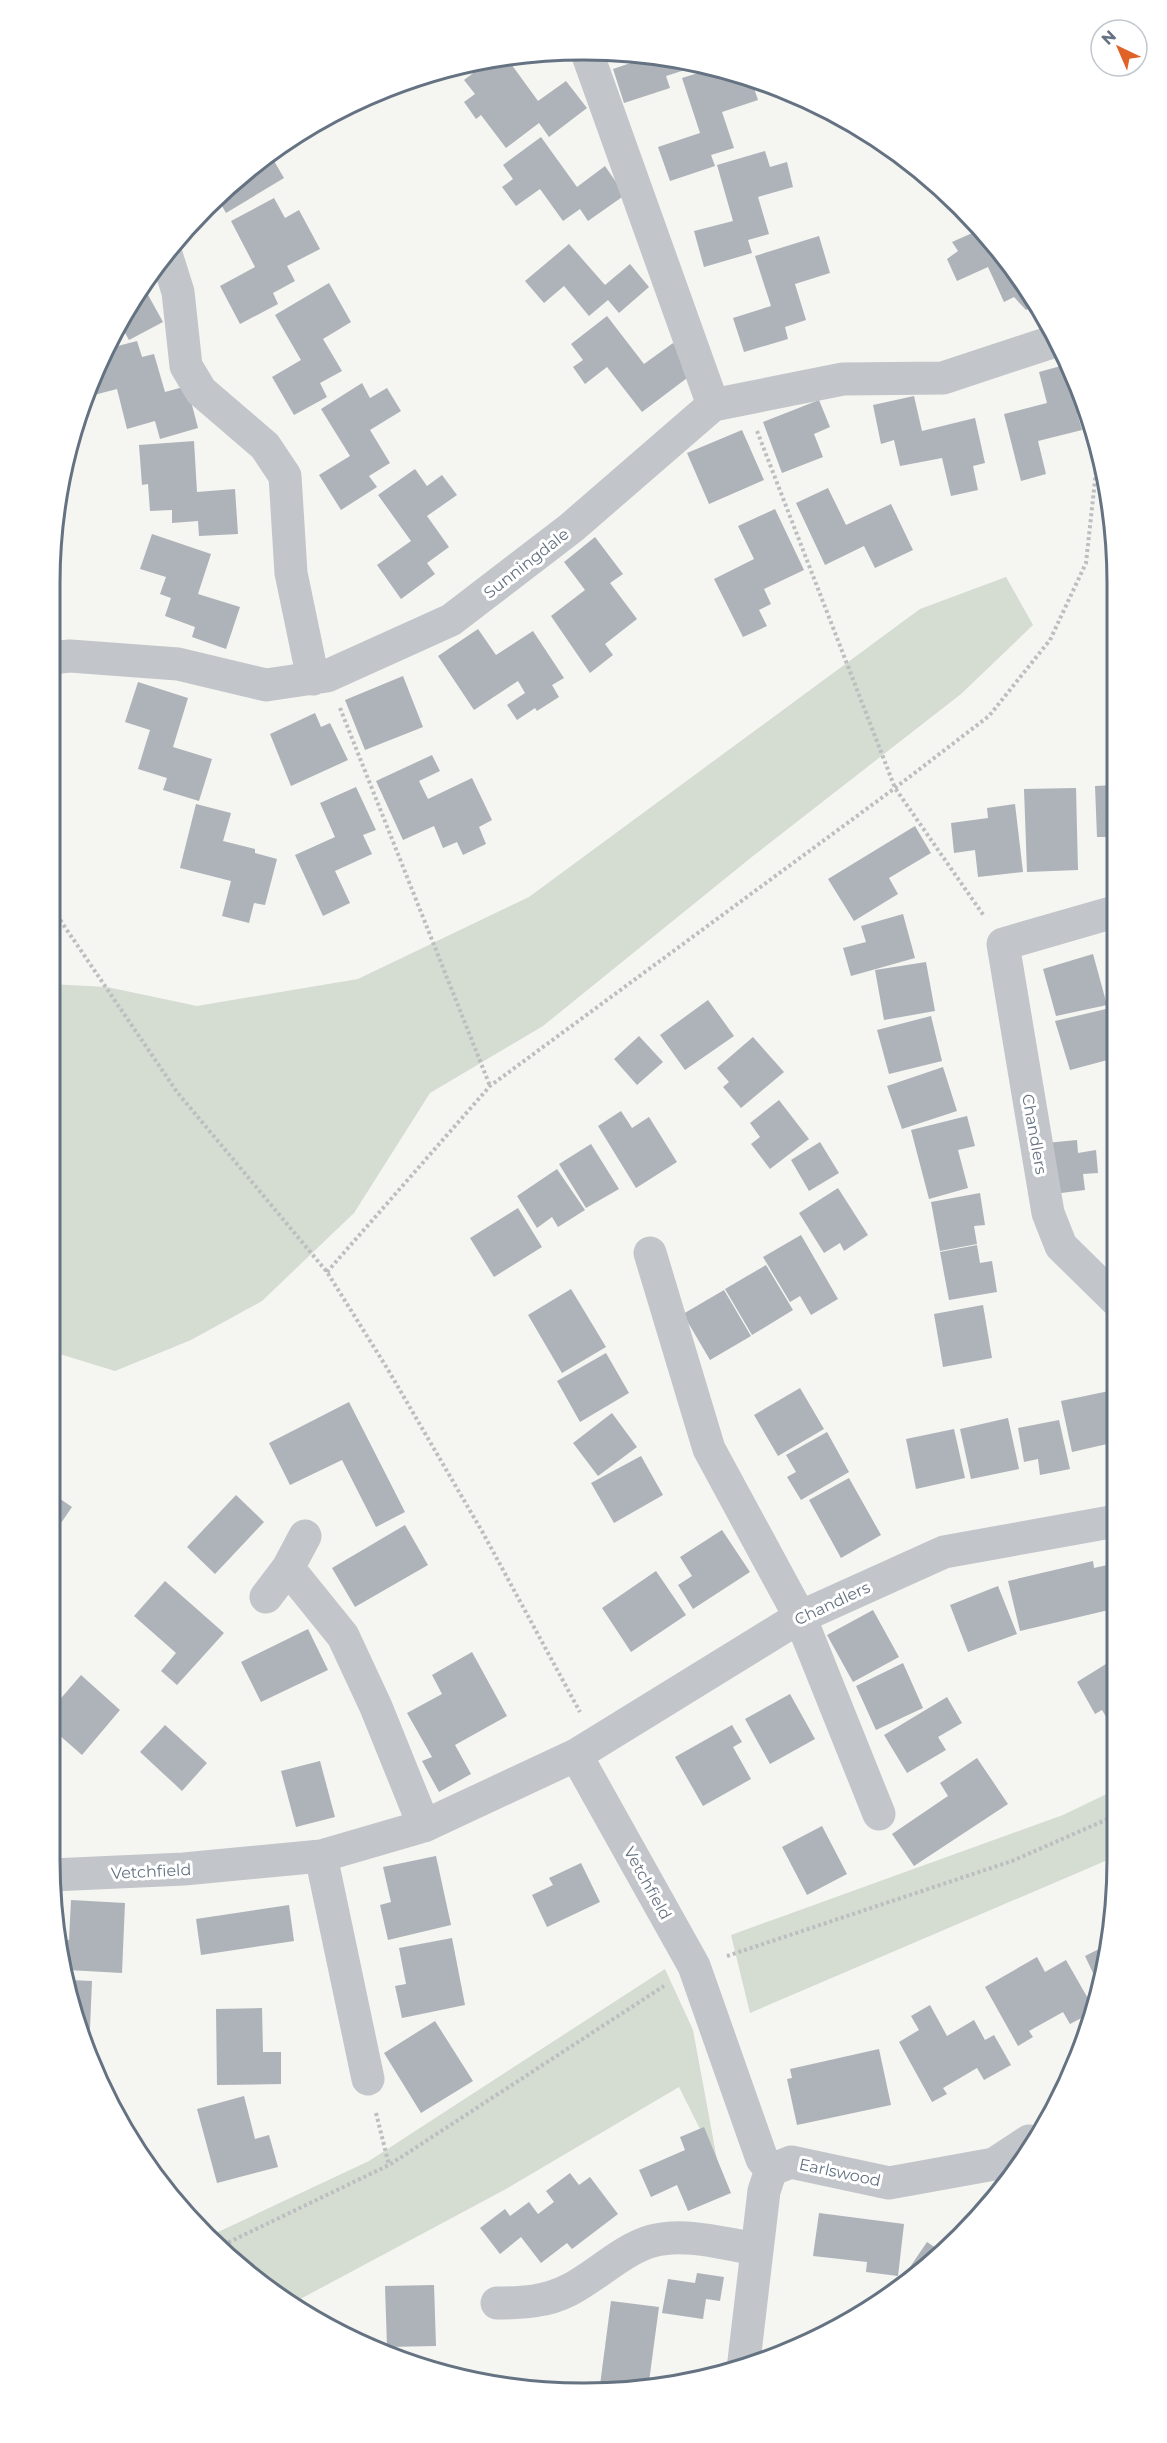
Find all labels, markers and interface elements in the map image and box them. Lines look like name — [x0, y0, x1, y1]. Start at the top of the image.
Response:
north arrow — [1089, 18, 1149, 78]
text: N — [1098, 26, 1120, 49]
street label: Sunningdale — [480, 524, 573, 602]
street label: Chandlers — [1018, 1092, 1051, 1176]
street label: Chandlers — [791, 1578, 873, 1629]
street label: Vetchfield — [620, 1843, 675, 1923]
street label: Vetchfield — [110, 1860, 192, 1883]
street label: Earlswood — [797, 2155, 882, 2190]

